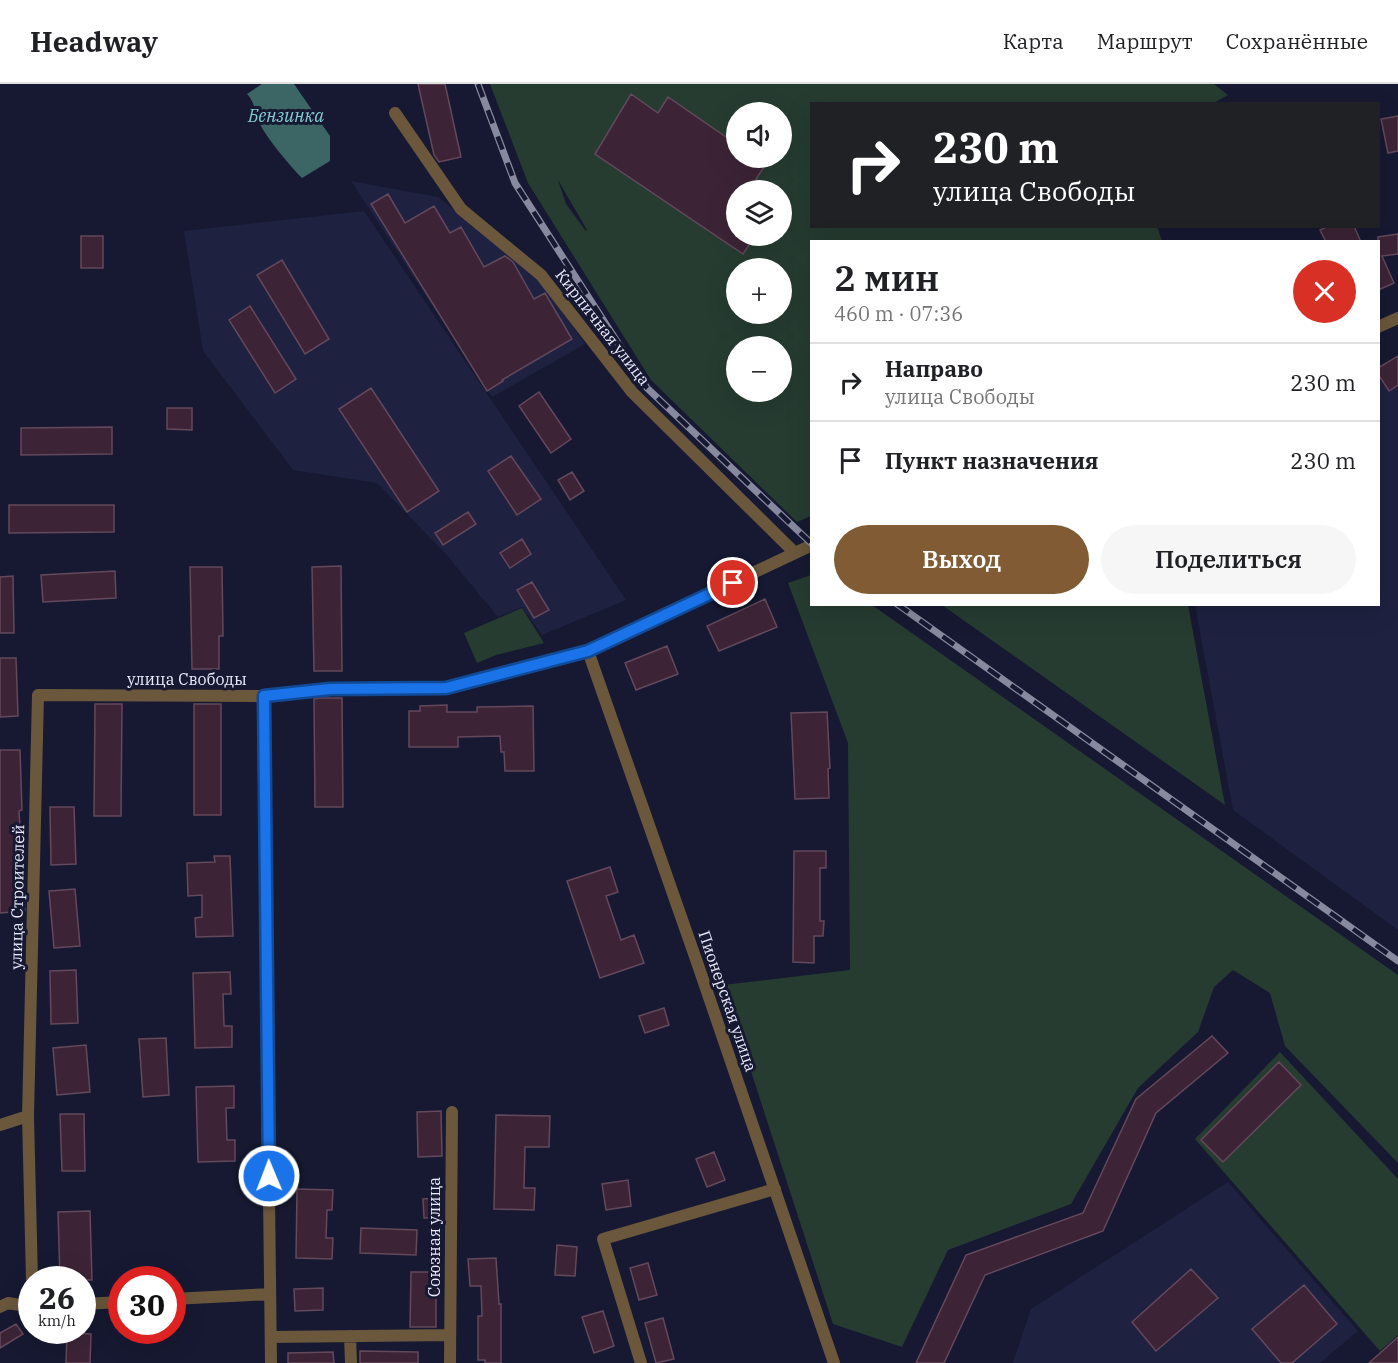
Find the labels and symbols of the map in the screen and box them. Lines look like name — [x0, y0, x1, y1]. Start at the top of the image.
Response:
water label: Бензинка — [247, 104, 324, 127]
street label: Кирпичная улица — [551, 265, 655, 389]
pin — [707, 557, 758, 608]
street label: улица Свободы — [127, 669, 247, 689]
street label: улица Строителей — [6, 824, 28, 970]
street label: Пионерская улица — [694, 928, 762, 1074]
position arrow — [237, 1144, 301, 1208]
street label: Союзная улица — [424, 1177, 444, 1297]
speed limit sign: 30 — [108, 1266, 186, 1344]

